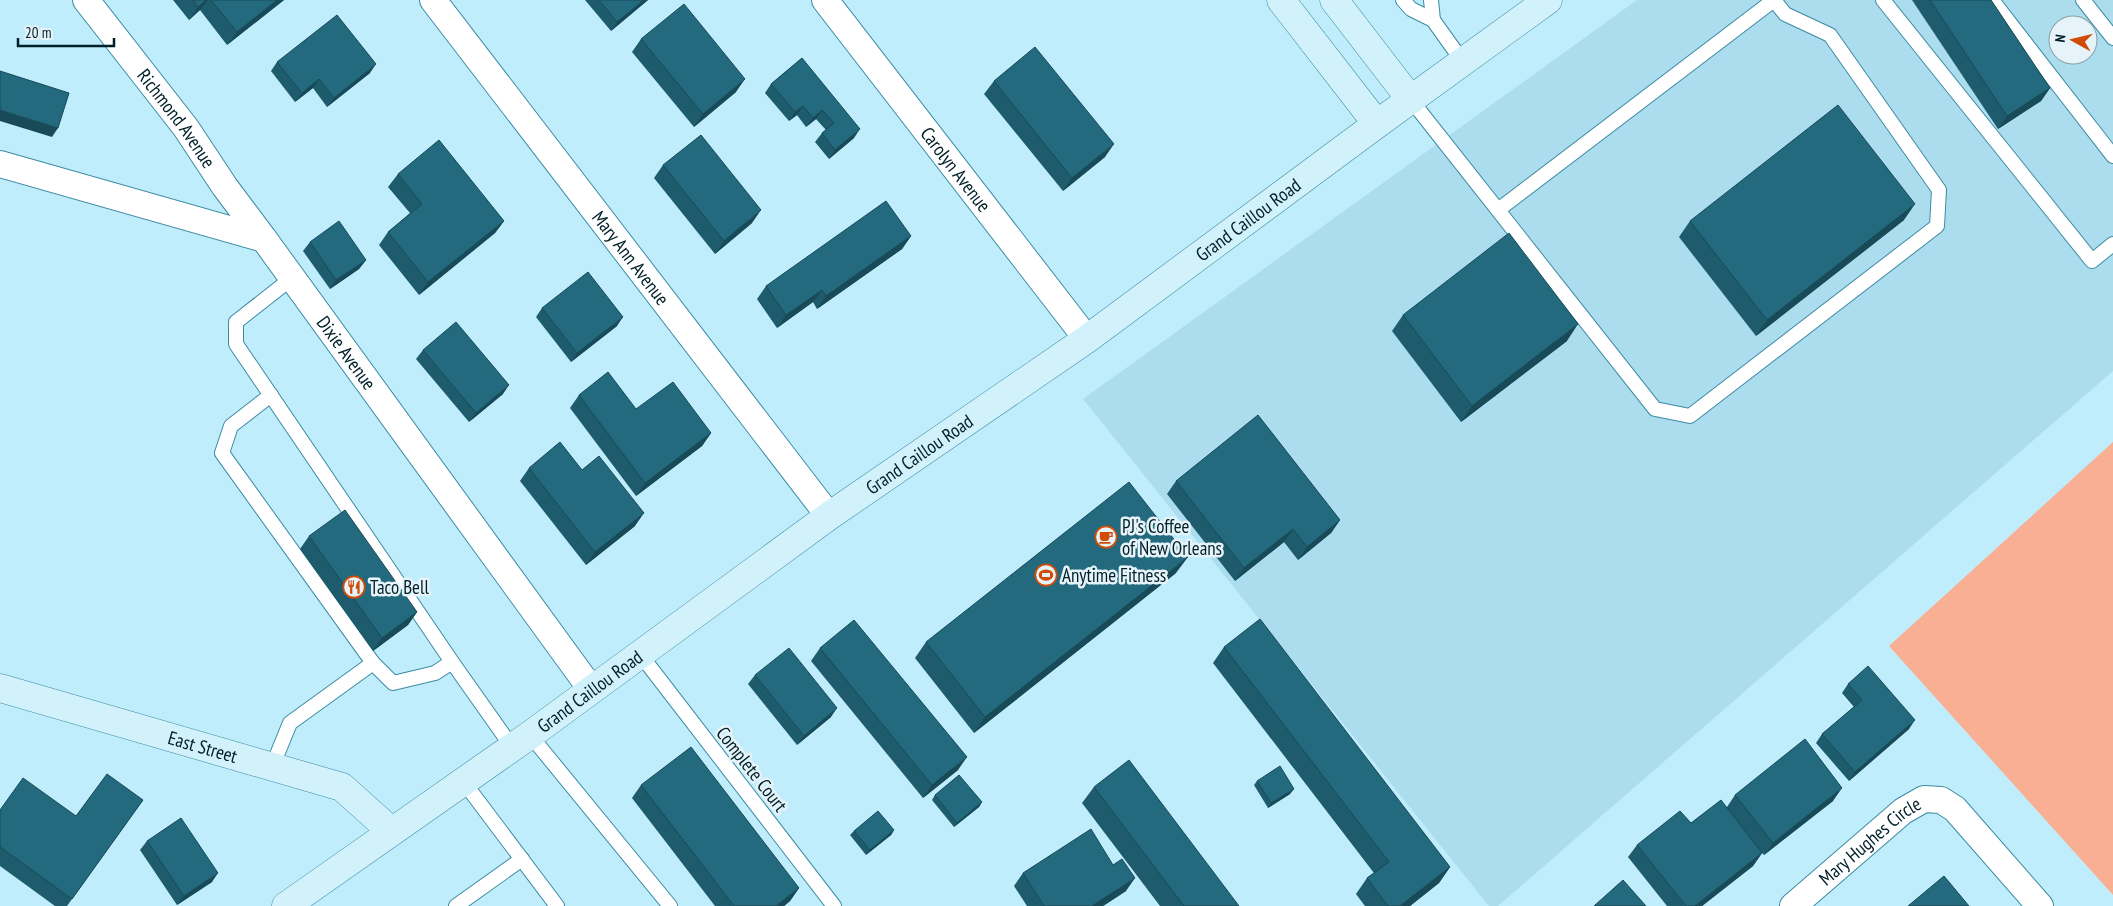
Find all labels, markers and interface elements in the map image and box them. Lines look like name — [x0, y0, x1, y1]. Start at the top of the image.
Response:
scale bar — [18, 15, 114, 47]
north arrow — [2048, 15, 2098, 65]
text: 20 m — [25, 23, 51, 42]
text: N — [2051, 33, 2070, 43]
street label: Richmond Avenue — [132, 64, 221, 172]
street label: Carolyn Avenue — [915, 122, 996, 217]
street label: Grand Caillou Road — [1191, 173, 1305, 266]
street label: Mary Ann Avenue — [587, 206, 675, 310]
street label: Dixie Avenue — [312, 311, 382, 394]
street label: Grand Caillou Road — [861, 409, 977, 499]
place label: PJ's Coffee of New Orleans — [1122, 514, 1222, 560]
cafe icon: PJ's Coffee of New Orleans — [1094, 525, 1118, 549]
sports icon: Anytime Fitness — [1034, 563, 1058, 587]
place label: Anytime Fitness — [1062, 563, 1166, 587]
restaurant icon: Taco Bell — [342, 575, 366, 599]
place label: Taco Bell — [370, 575, 429, 599]
street label: Grand Caillou Road — [532, 645, 647, 738]
street label: Complete Court — [711, 722, 793, 817]
street label: East Street — [165, 725, 241, 768]
street label: Mary Hughes Circle — [1814, 791, 1925, 890]

